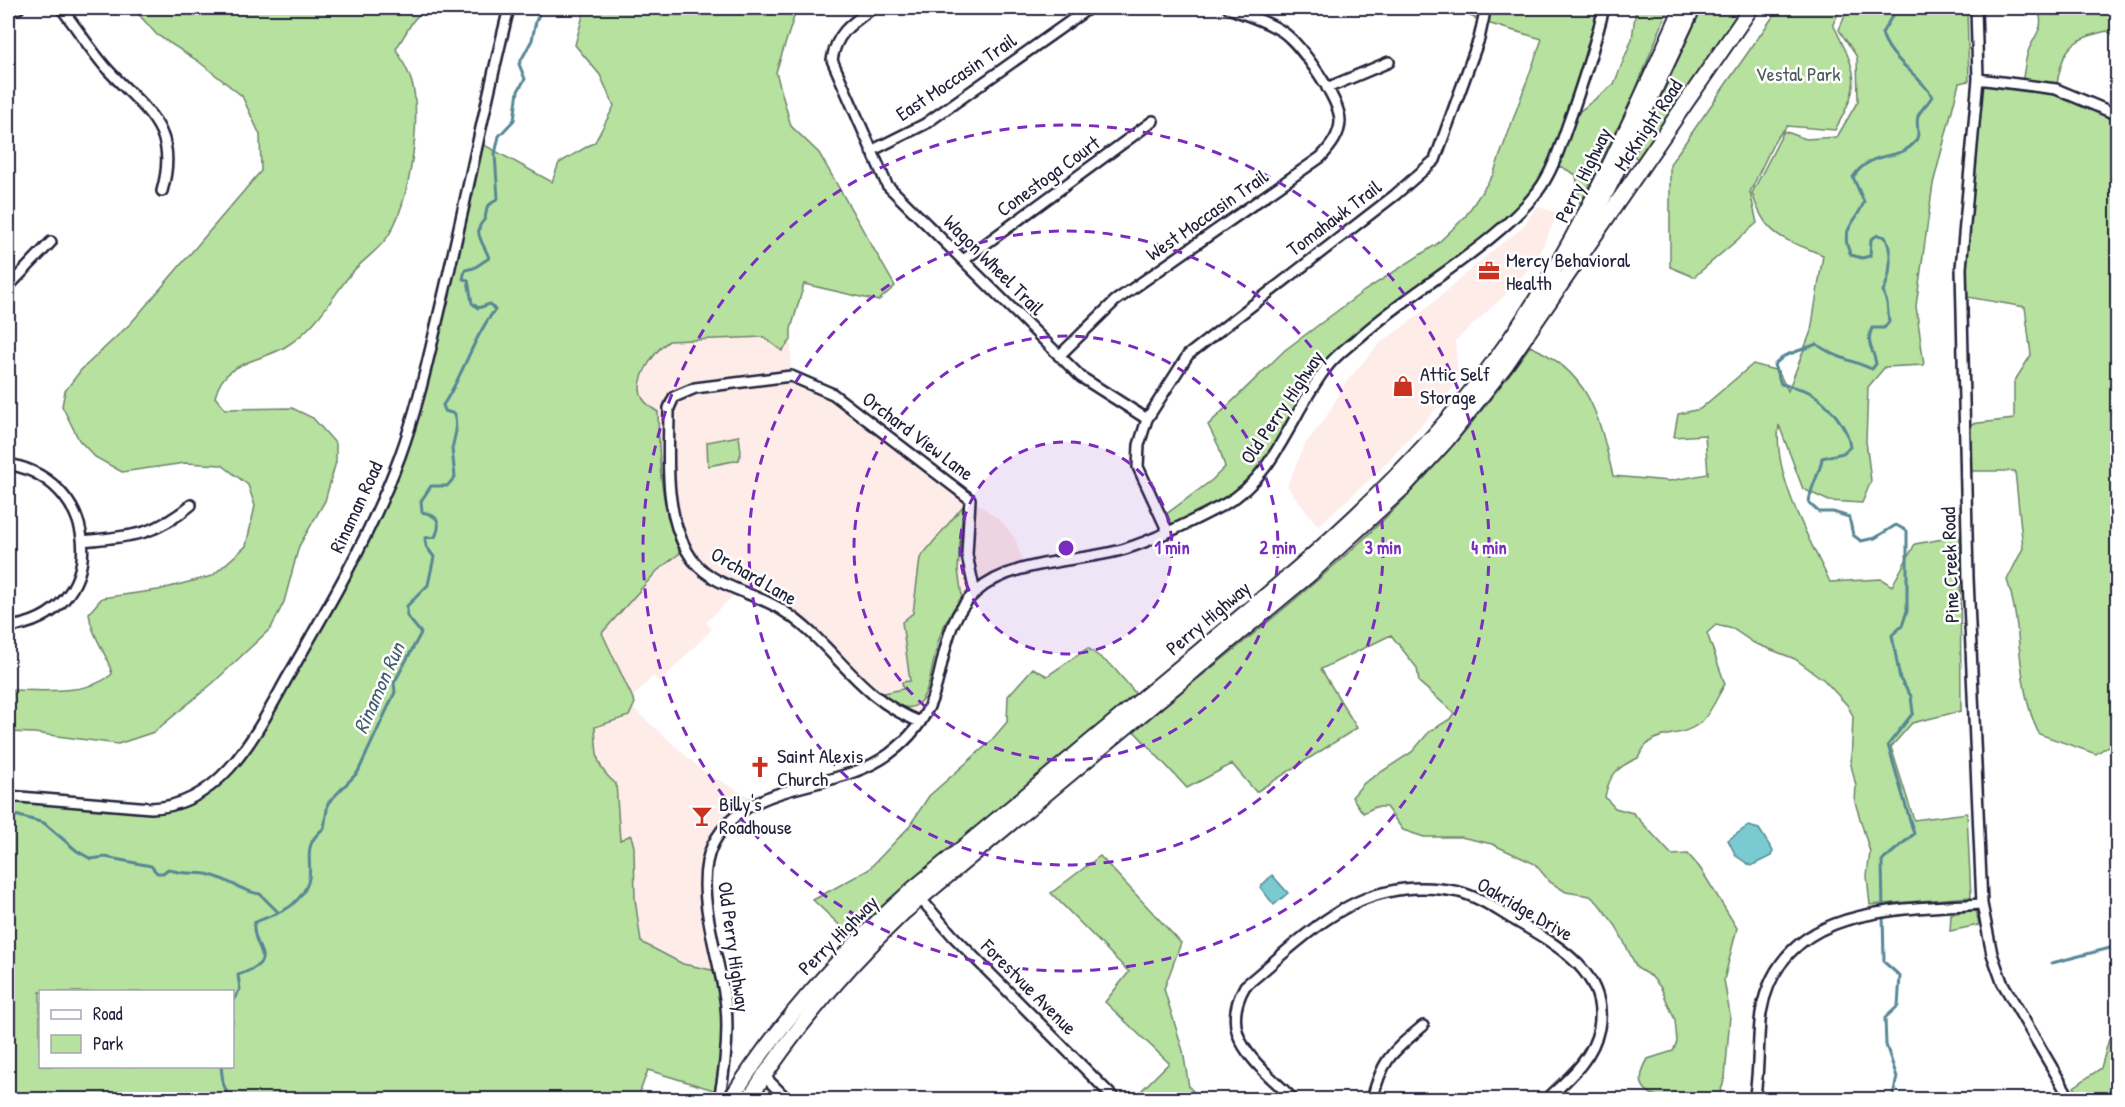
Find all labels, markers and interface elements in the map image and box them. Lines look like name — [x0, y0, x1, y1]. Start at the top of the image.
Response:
street label: East Moccasin Trail — [890, 26, 1022, 127]
park label: Vestal Park — [1756, 60, 1841, 87]
street label: McKnight Road — [1607, 73, 1688, 176]
street label: Perry Highway — [1548, 123, 1617, 227]
street label: Conestoga Court — [991, 128, 1106, 222]
street label: West Moccasin Trail — [1140, 162, 1274, 267]
street label: Tomahawk Trail — [1281, 173, 1387, 262]
street label: Wagon Wheel Trail — [938, 208, 1051, 321]
place label: Mercy Behavioral Health — [1506, 246, 1631, 296]
office icon: Mercy Behavioral Health — [1477, 259, 1501, 283]
street label: Old Perry Highway — [1234, 345, 1330, 469]
place label: Attic Self Storage — [1420, 360, 1490, 410]
shop icon: Attic Self Storage — [1391, 374, 1415, 398]
street label: Orchard View Lane — [857, 385, 979, 486]
street label: Rinaman Road — [323, 456, 389, 557]
street label: Pine Creek Road — [1934, 506, 1965, 623]
text: 1 min — [1154, 535, 1190, 560]
text: 2 min — [1260, 535, 1296, 560]
text: 3 min — [1365, 535, 1401, 560]
text: 4 min — [1471, 535, 1507, 560]
centre of rings — [1056, 538, 1076, 558]
street label: Orchard Lane — [706, 540, 802, 611]
street label: Perry Highway — [1160, 574, 1256, 661]
water label: Rinamon Run — [346, 636, 412, 738]
place label: Saint Alexis Church — [777, 742, 863, 792]
church icon: Saint Alexis Church — [748, 755, 772, 779]
place label: Billy's Roadhouse — [719, 790, 792, 840]
bar icon: Billy's Roadhouse — [690, 804, 714, 828]
street label: Oakridge Drive — [1472, 870, 1578, 947]
street label: Old Perry Highway — [712, 880, 757, 1014]
street label: Perry Highway — [792, 889, 884, 981]
street label: Forestvue Avenue — [975, 932, 1083, 1040]
legend — [39, 990, 234, 1068]
text: Road — [93, 1001, 123, 1026]
text: Park — [93, 1031, 124, 1056]

